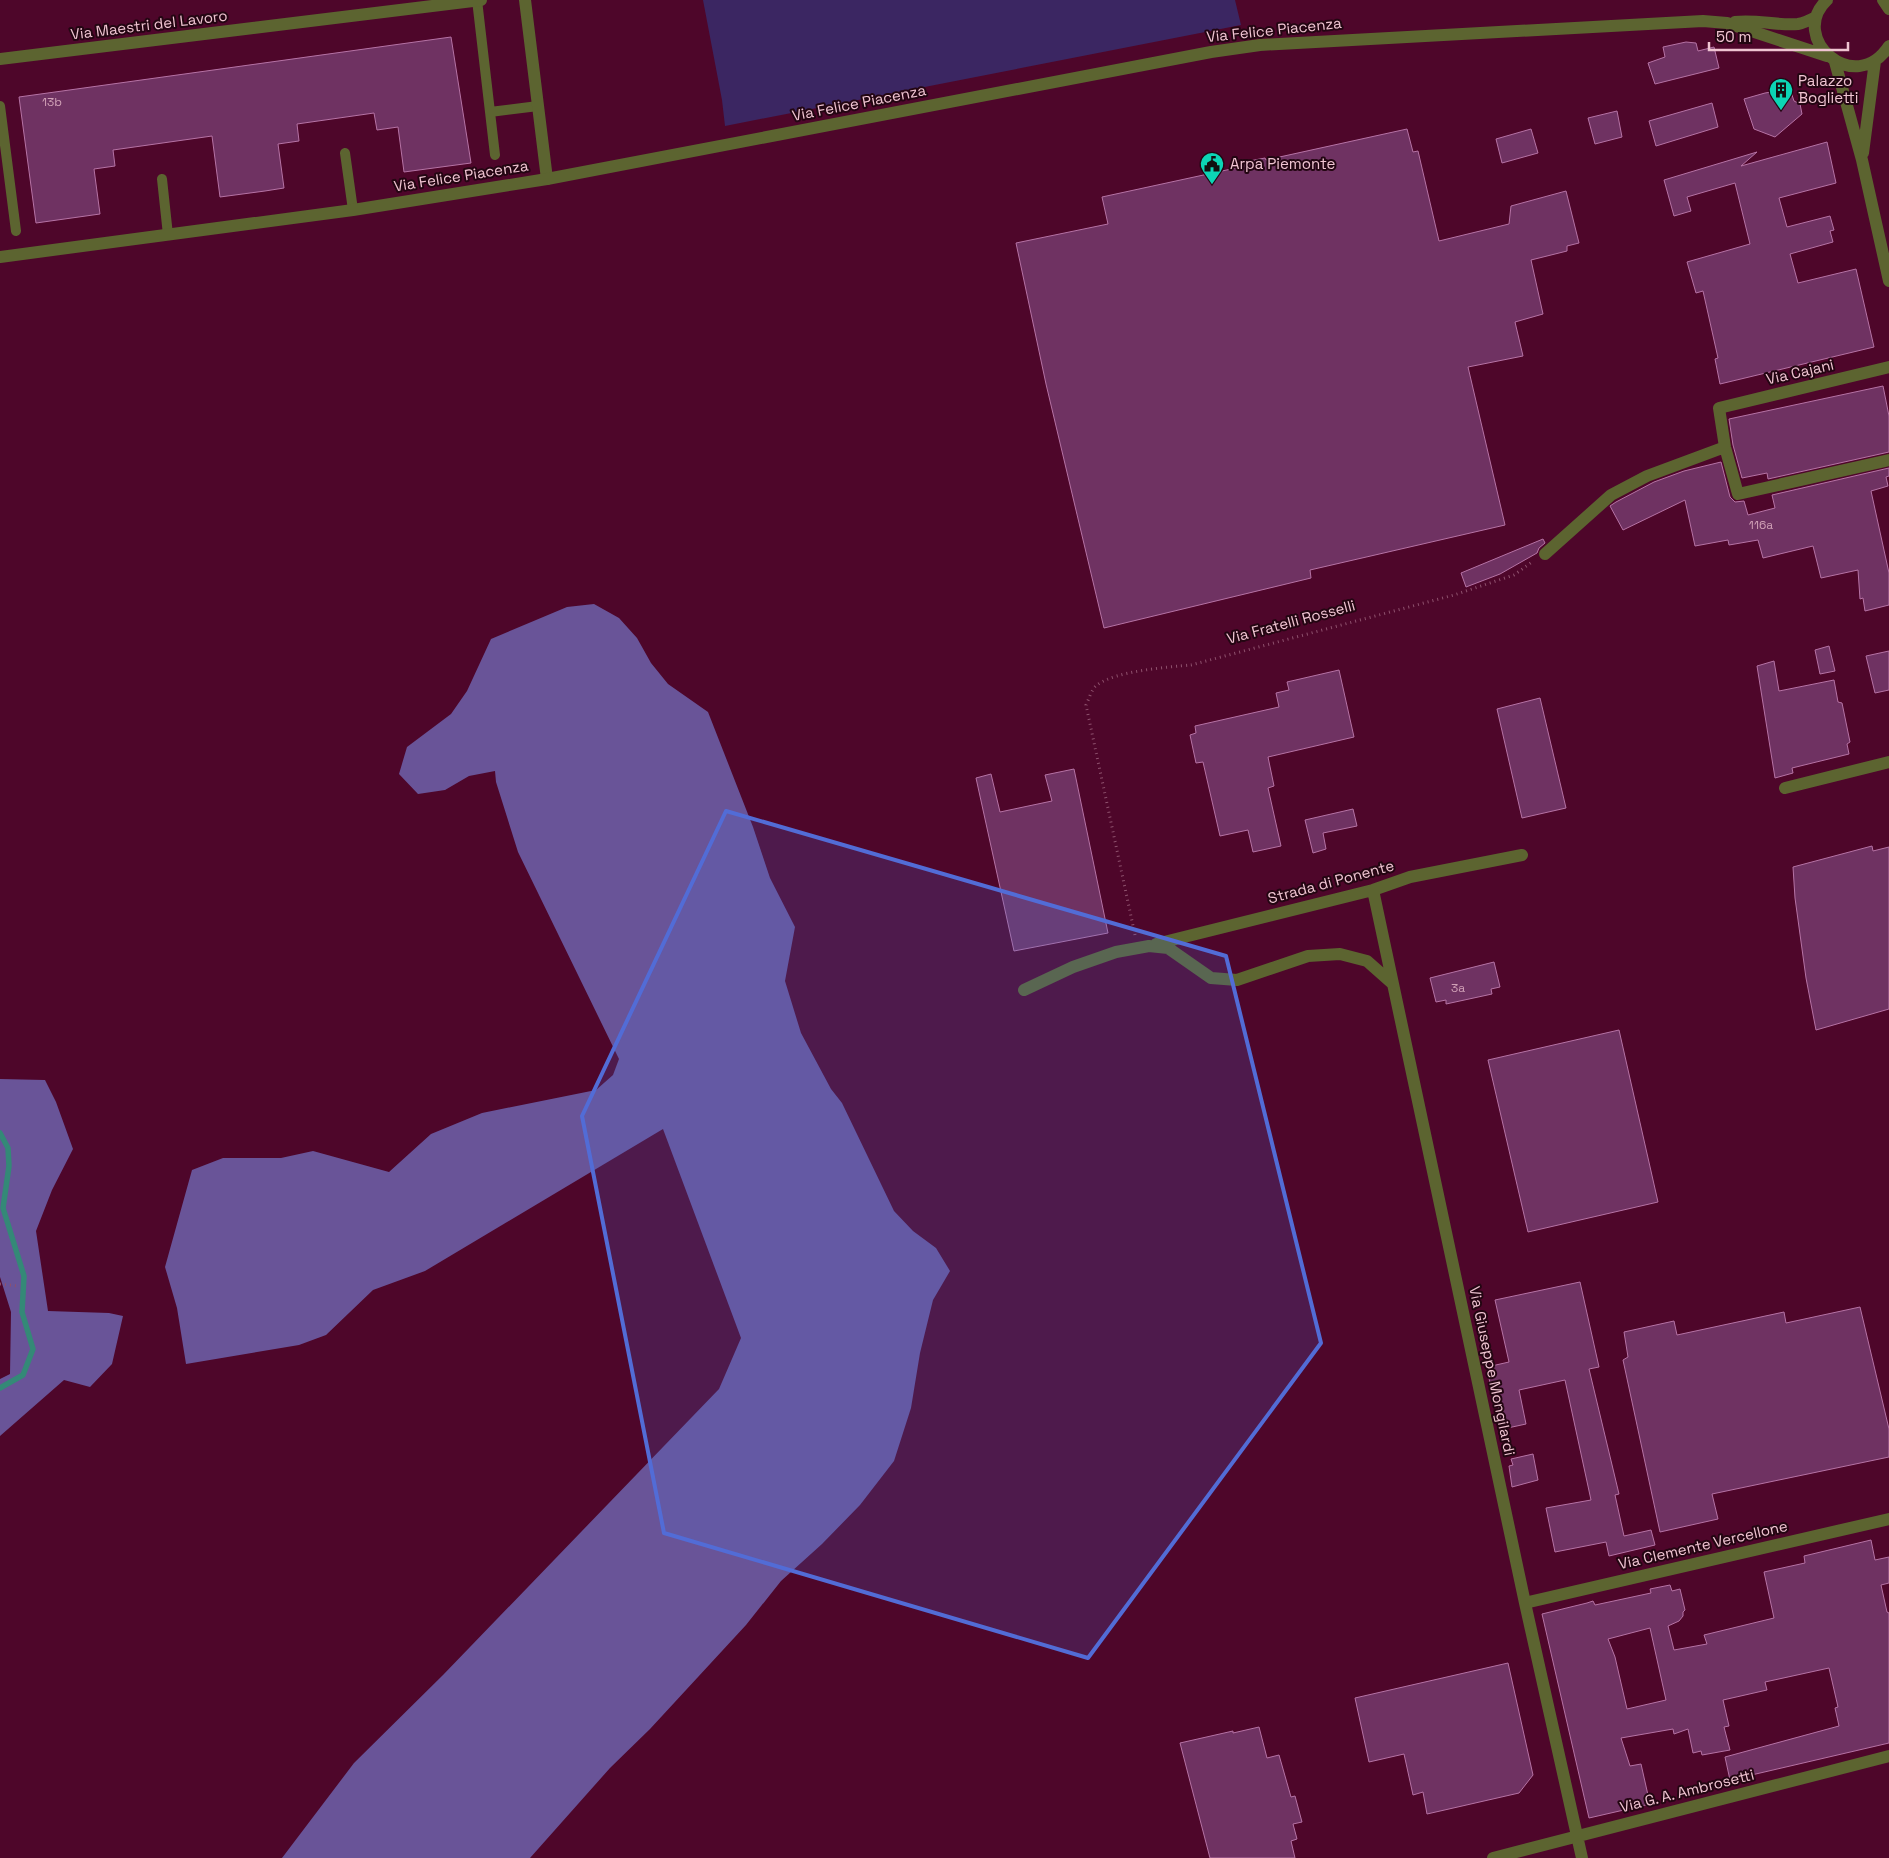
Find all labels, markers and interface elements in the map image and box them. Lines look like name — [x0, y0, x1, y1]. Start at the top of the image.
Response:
street label: Via Maestri del Lavoro — [70, 5, 228, 44]
street label: Via Felice Piacenza — [1205, 13, 1343, 46]
scale bar — [1709, 20, 1848, 52]
text: 50 m — [1716, 27, 1751, 46]
place label: Palazzo Boglietti — [1798, 71, 1858, 107]
building icon: Palazzo Boglietti — [1768, 77, 1794, 111]
street label: Via Felice Piacenza — [790, 80, 928, 125]
house number: 13b — [42, 94, 62, 110]
public building icon: Arpa Piemonte — [1199, 151, 1225, 185]
place label: Arpa Piemonte — [1230, 154, 1336, 173]
street label: Via Felice Piacenza — [392, 155, 530, 196]
street label: Via Cajani — [1764, 355, 1836, 389]
house number: 116a — [1749, 517, 1773, 533]
street label: Via Fratelli Rosselli — [1225, 595, 1357, 648]
street label: Strada di Ponente — [1266, 856, 1396, 907]
house number: 3a — [1451, 980, 1465, 996]
street label: Via Giuseppe Mongilardi — [1465, 1284, 1520, 1457]
street label: Via Clemente Vercellone — [1616, 1516, 1789, 1573]
street label: Via G. A. Ambrosetti — [1618, 1765, 1756, 1816]

